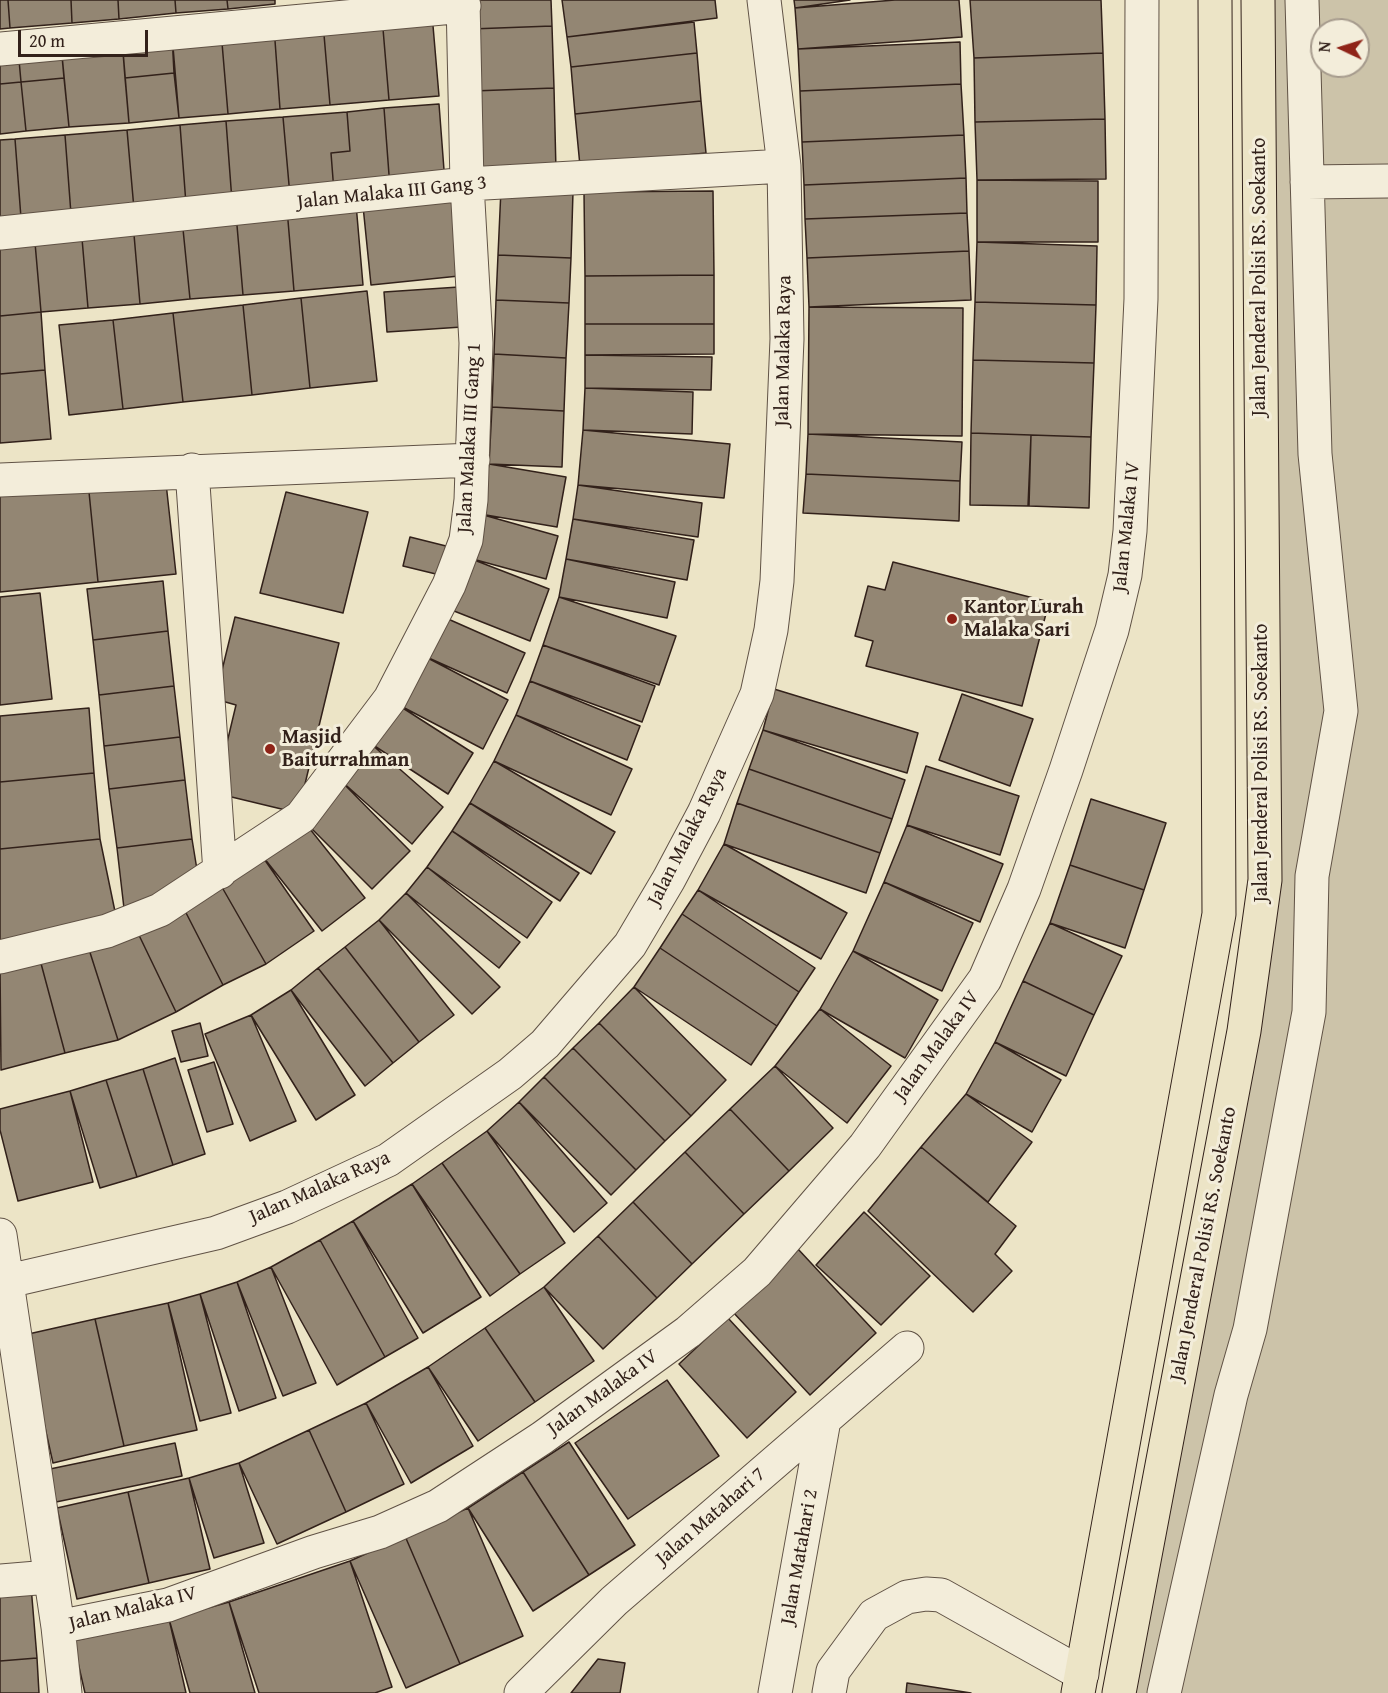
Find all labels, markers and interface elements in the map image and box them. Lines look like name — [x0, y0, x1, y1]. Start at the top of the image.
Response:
scale bar — [21, 18, 152, 56]
north arrow — [1310, 18, 1370, 78]
text: 20 m — [29, 27, 65, 54]
text: N — [1312, 41, 1336, 53]
street label: Jalan Jenderal Polisi RS. Soekanto — [1248, 137, 1272, 417]
street label: Jalan Malaka III Gang 3 — [296, 171, 488, 215]
street label: Jalan Malaka Raya — [771, 275, 797, 427]
street label: Jalan Malaka III Gang 1 — [453, 342, 487, 534]
street label: Jalan Malaka IV — [1108, 461, 1146, 593]
place label: Kantor Lurah Malaka Sari — [964, 596, 1083, 643]
marker: Kantor Lurah Malaka Sari — [945, 612, 959, 626]
street label: Jalan Jenderal Polisi RS. Soekanto — [1250, 623, 1274, 903]
place label: Masjid Baiturrahman — [282, 726, 409, 773]
marker: Masjid Baiturrahman — [263, 742, 277, 756]
street label: Jalan Malaka Raya — [643, 764, 733, 910]
street label: Jalan Malaka IV — [889, 986, 985, 1106]
street label: Jalan Jenderal Polisi RS. Soekanto — [1166, 1105, 1242, 1383]
street label: Jalan Malaka Raya — [246, 1146, 394, 1230]
street label: Jalan Malaka IV — [543, 1345, 663, 1441]
street label: Jalan Matahari 7 — [651, 1463, 771, 1571]
street label: Jalan Matahari 2 — [776, 1487, 824, 1627]
street label: Jalan Malaka IV — [67, 1582, 199, 1636]

